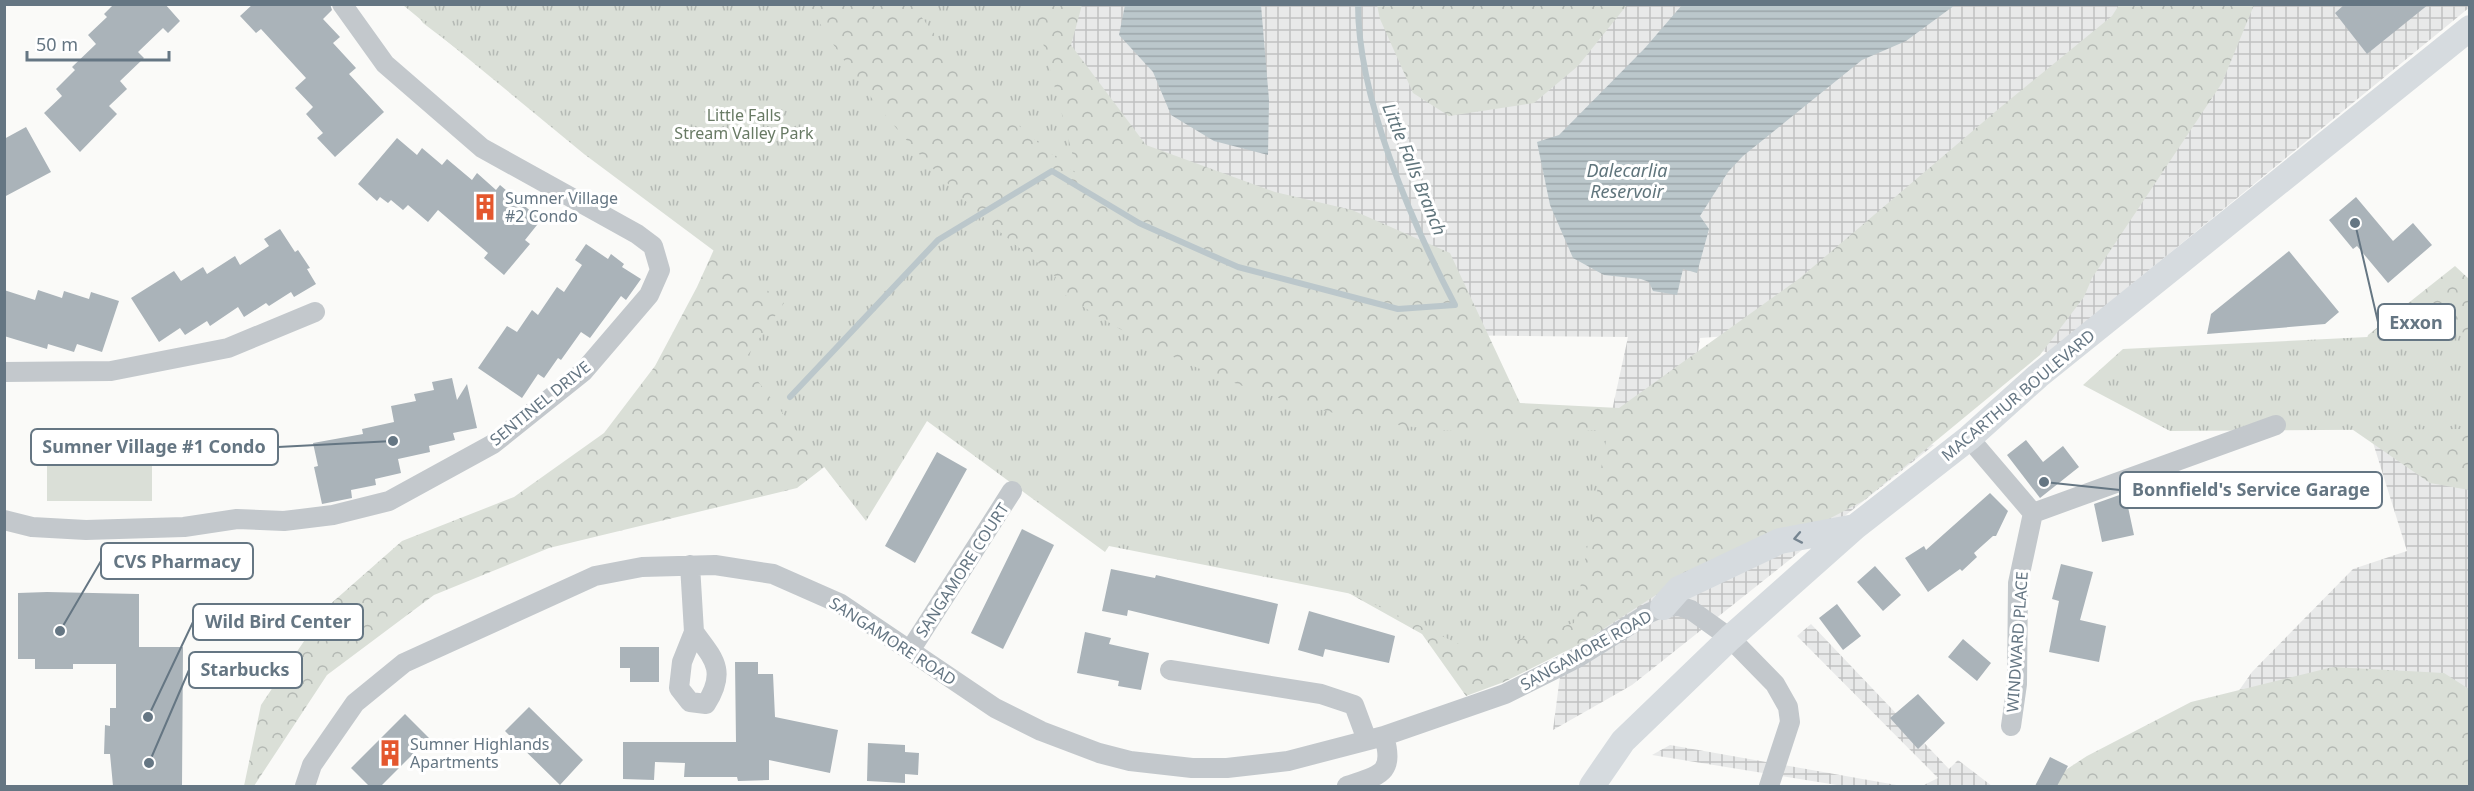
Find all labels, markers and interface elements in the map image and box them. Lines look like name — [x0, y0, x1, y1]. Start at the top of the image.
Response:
scale bar — [27, 24, 170, 62]
text: 50 m — [36, 32, 78, 56]
water label: Little Falls Branch — [1377, 99, 1453, 239]
park label: Little Falls Stream Valley Park — [674, 104, 814, 144]
water label: Dalecarlia Reservoir — [1587, 158, 1667, 203]
place label: Sumner Village #2 Condo — [505, 187, 618, 227]
building icon: Sumner Village #2 Condo — [470, 192, 500, 222]
callout: Exxon — [2378, 304, 2455, 340]
text: Exxon — [2389, 310, 2443, 334]
street label: MACARTHUR BOULEVARD — [1937, 324, 2099, 466]
street label: SENTINEL DRIVE — [485, 356, 595, 450]
callout: Sumner Village #1 Condo — [31, 429, 278, 465]
text: Sumner Village #1 Condo — [42, 434, 266, 458]
callout: Bonnfield's Service Garage — [2120, 472, 2382, 508]
text: Bonnfield's Service Garage — [2132, 477, 2370, 501]
street label: SANGAMORE COURT — [910, 499, 1014, 641]
one-way arrow — [1793, 531, 1803, 544]
callout: CVS Pharmacy — [101, 543, 253, 579]
text: CVS Pharmacy — [113, 549, 241, 573]
street label: WINDWARD PLACE — [2001, 571, 2033, 713]
street label: SANGAMORE ROAD — [825, 592, 961, 690]
callout: Wild Bird Center — [193, 604, 363, 640]
street label: SANGAMORE ROAD — [1516, 605, 1656, 695]
text: Wild Bird Center — [205, 609, 351, 633]
callout: Starbucks — [189, 652, 302, 688]
text: Starbucks — [200, 657, 290, 681]
place label: Sumner Highlands Apartments — [410, 733, 550, 773]
building icon: Sumner Highlands Apartments — [375, 738, 405, 768]

